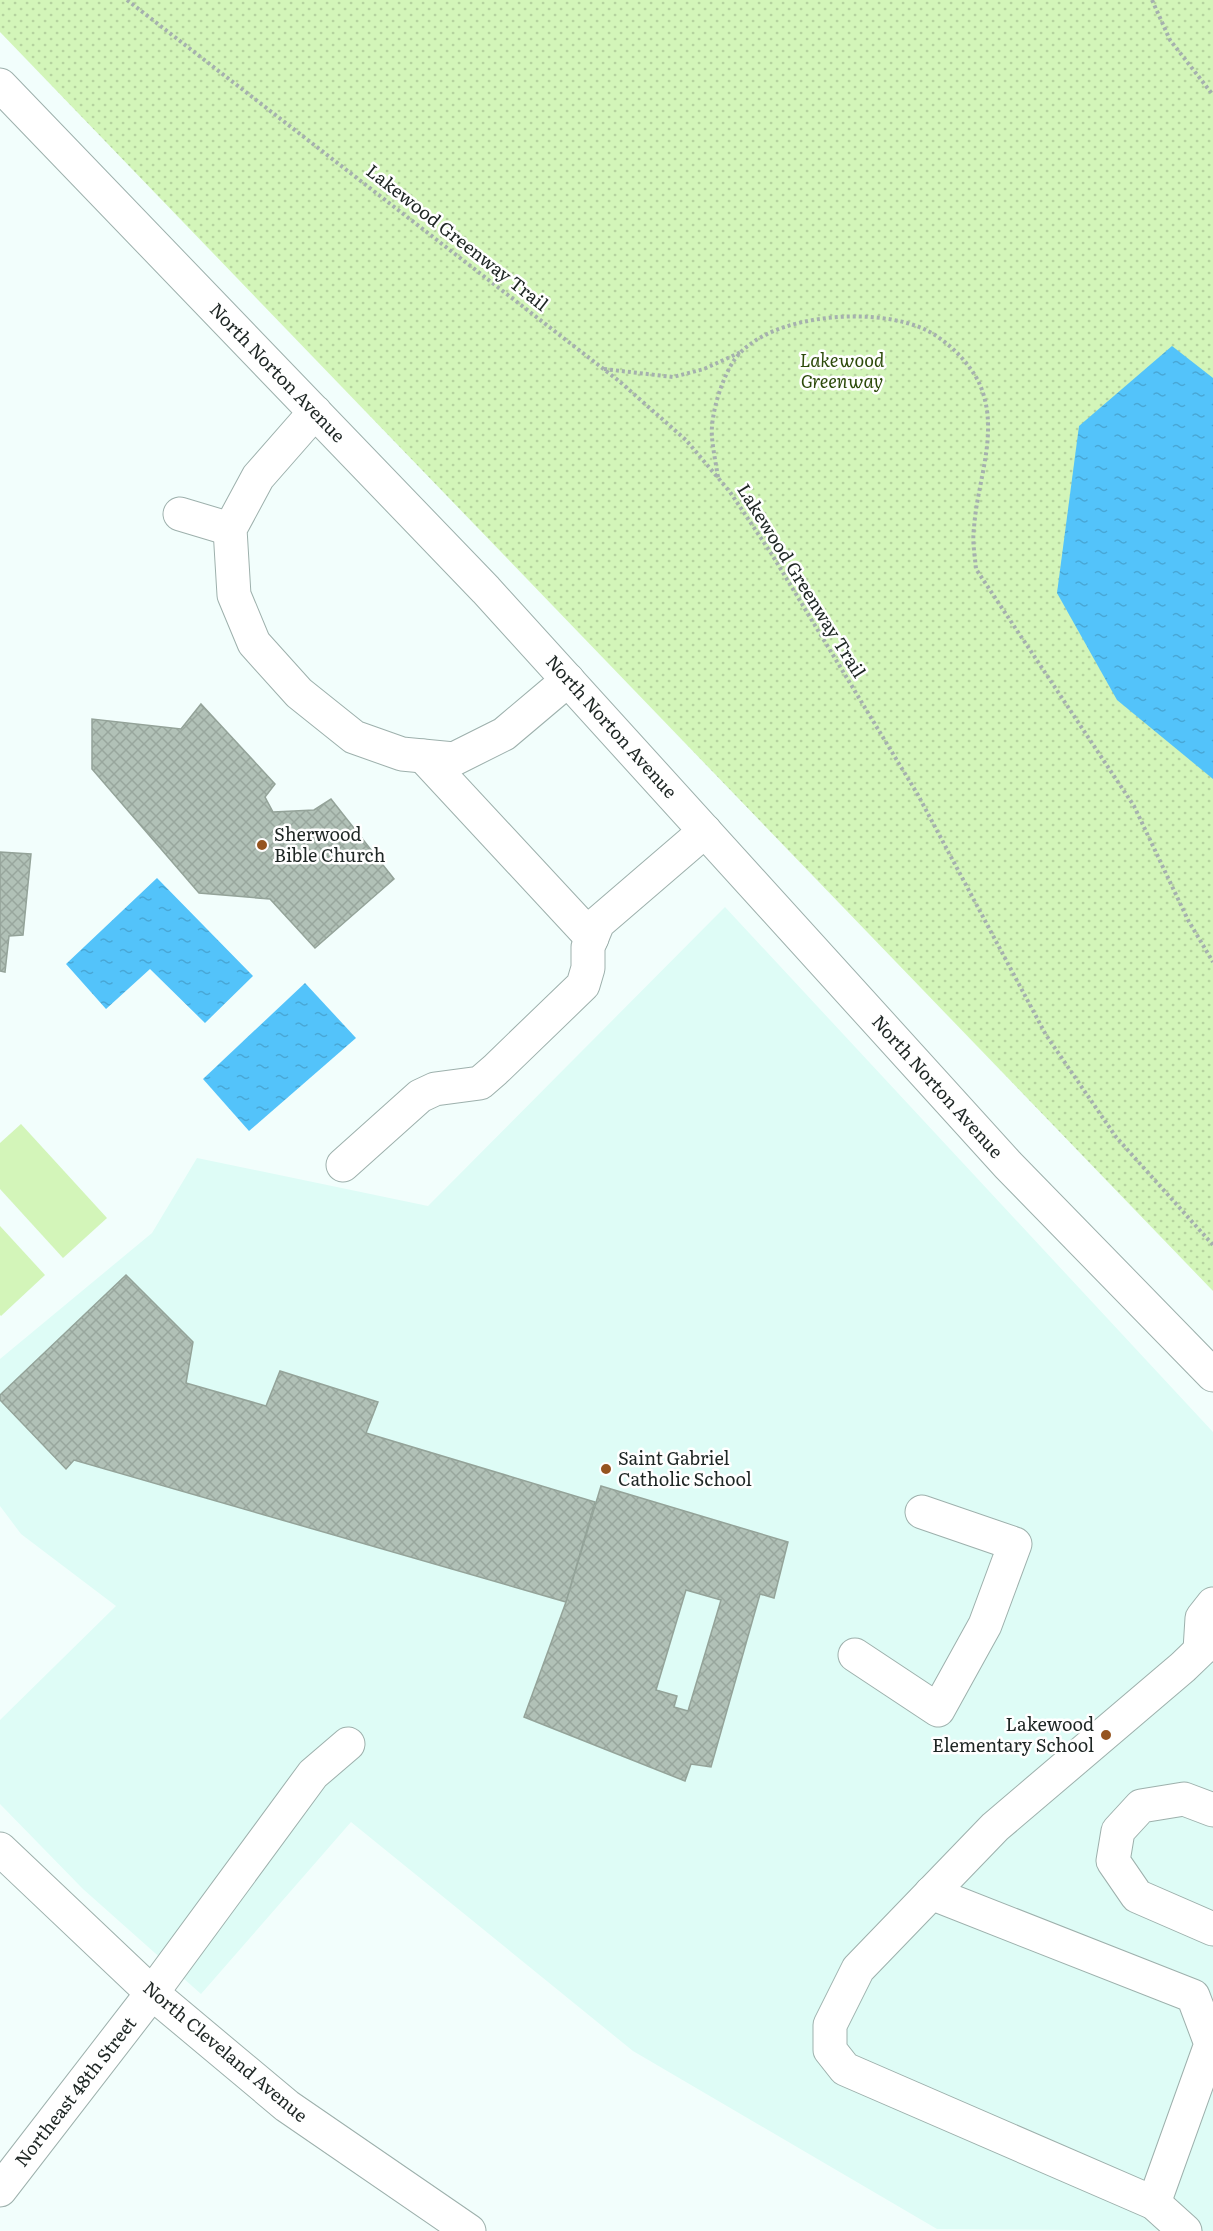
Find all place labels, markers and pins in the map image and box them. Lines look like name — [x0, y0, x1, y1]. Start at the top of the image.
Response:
place label: Sherwood Bible Church — [274, 820, 385, 868]
marker: Sherwood Bible Church — [255, 838, 269, 852]
place label: Saint Gabriel Catholic School — [618, 1444, 752, 1492]
marker: Saint Gabriel Catholic School — [599, 1462, 613, 1476]
place label: Lakewood Elementary School — [932, 1710, 1094, 1758]
marker: Lakewood Elementary School — [1099, 1728, 1113, 1742]

